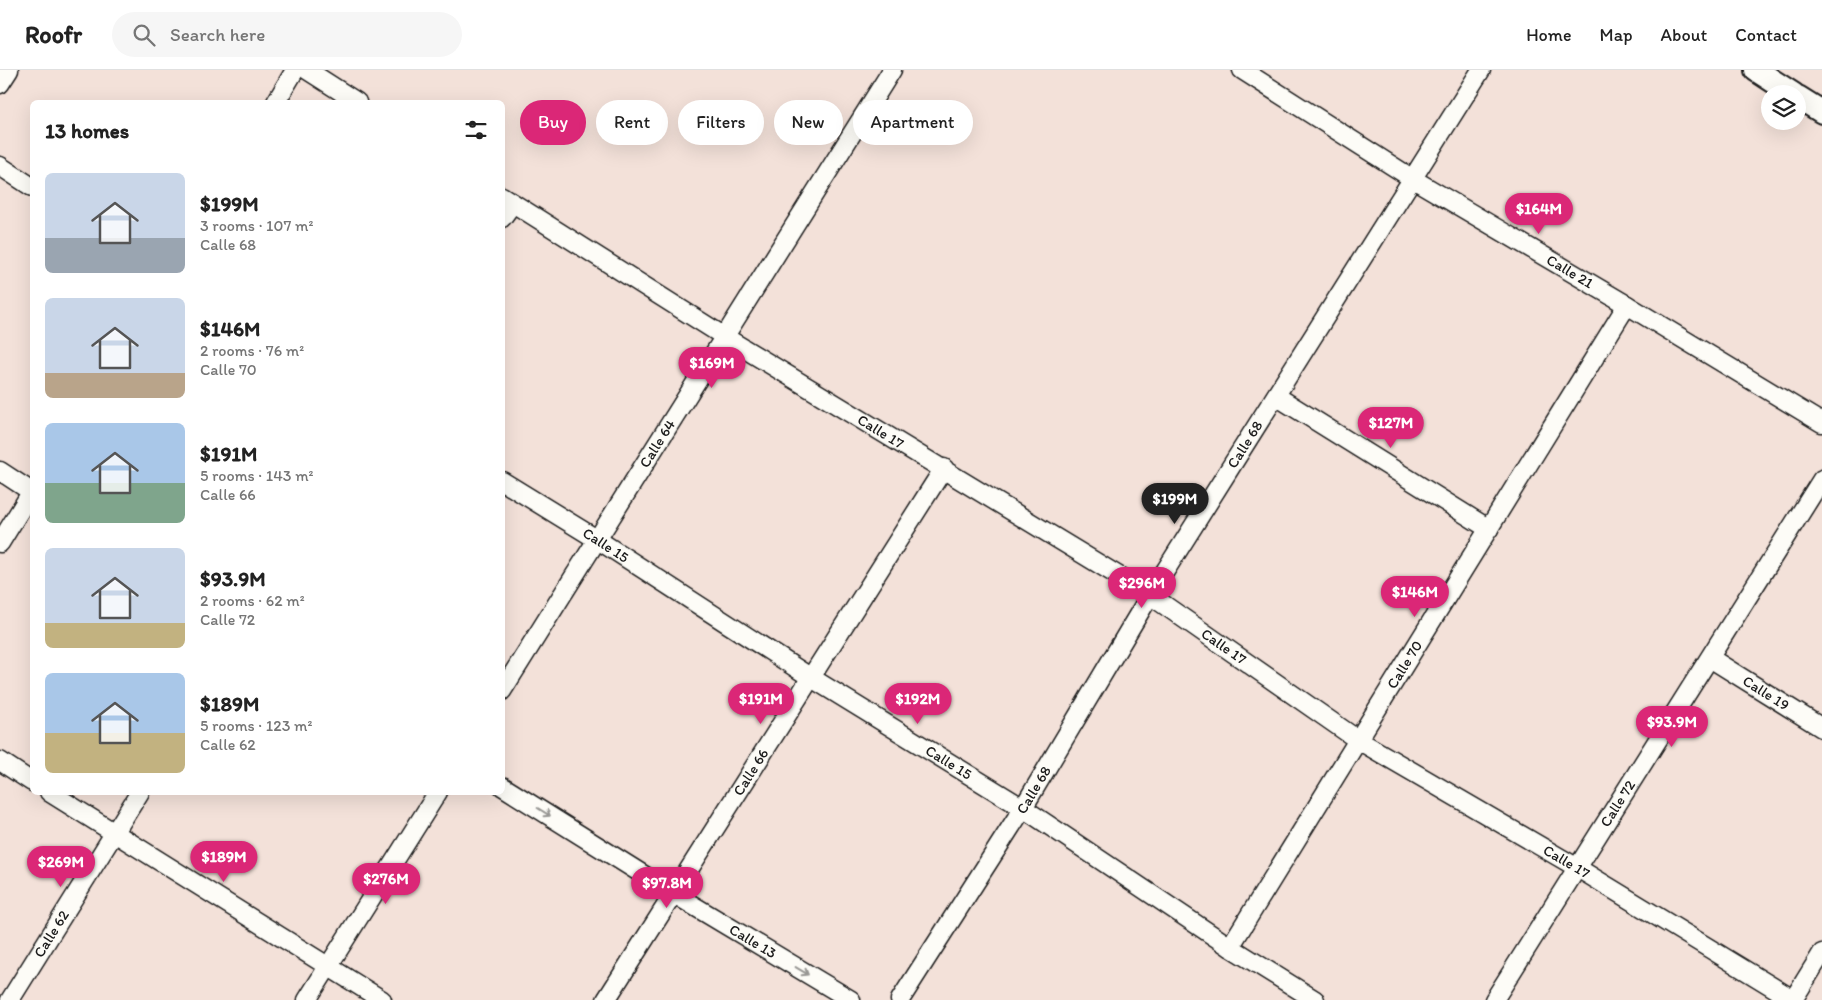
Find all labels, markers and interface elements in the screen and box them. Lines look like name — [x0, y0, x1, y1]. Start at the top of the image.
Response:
search box — [112, 12, 462, 57]
text: Roofr — [25, 20, 82, 49]
icon: search — [130, 21, 158, 49]
text: Search here — [170, 23, 265, 46]
text: Home — [1526, 24, 1572, 46]
text: Map — [1600, 24, 1633, 46]
text: About — [1661, 24, 1707, 46]
text: Contact — [1735, 24, 1797, 46]
map controls — [1761, 85, 1806, 130]
button: layers — [1761, 85, 1806, 130]
chip: Buy — [520, 100, 586, 145]
chip: Rent — [596, 100, 668, 145]
chip: Filters — [678, 100, 764, 145]
chip: New — [774, 100, 843, 145]
chip: Apartment — [853, 100, 973, 145]
icon: filters — [462, 116, 490, 144]
text: 13 homes — [45, 118, 129, 143]
text: $199M — [200, 191, 259, 216]
pin: $164M — [1504, 192, 1574, 235]
icon: home — [85, 193, 145, 253]
text: $164M — [1516, 199, 1562, 218]
text: 3 rooms · 107 m² — [200, 216, 313, 235]
text: Calle 68 — [200, 235, 256, 254]
street label: Calle 21 — [1543, 251, 1597, 292]
text: $146M — [200, 316, 261, 341]
icon: home — [85, 318, 145, 378]
text: 2 rooms · 76 m² — [200, 341, 304, 360]
pin: $169M — [677, 346, 747, 389]
text: $169M — [690, 353, 734, 372]
text: Calle 70 — [200, 360, 257, 379]
pin: $127M — [1356, 406, 1426, 449]
street label: Calle 17 — [854, 411, 908, 453]
text: $127M — [1369, 413, 1413, 432]
street label: Calle 64 — [635, 416, 679, 471]
street label: Calle 68 — [1223, 417, 1267, 472]
text: $191M — [200, 441, 258, 466]
icon: home — [85, 443, 145, 503]
text: 5 rooms · 143 m² — [200, 466, 314, 485]
pin: $199M — [1140, 482, 1210, 525]
text: Calle 66 — [200, 485, 256, 504]
text: $199M — [1153, 489, 1197, 508]
street label: Calle 15 — [579, 524, 632, 567]
text: $93.9M — [200, 566, 266, 591]
pin: $296M — [1107, 566, 1177, 609]
icon: home — [85, 568, 145, 628]
text: $296M — [1119, 573, 1165, 592]
pin: $146M — [1380, 576, 1450, 618]
text: $146M — [1392, 582, 1438, 601]
text: 2 rooms · 62 m² — [200, 591, 305, 610]
text: Calle 72 — [200, 610, 255, 629]
street label: Calle 17 — [1198, 625, 1250, 669]
street label: Calle 70 — [1383, 637, 1426, 692]
street label: Calle 19 — [1739, 672, 1793, 714]
pin: $191M — [726, 682, 796, 725]
pin: $192M — [883, 682, 953, 725]
text: $191M — [739, 689, 783, 708]
text: $192M — [896, 689, 940, 708]
text: $189M — [200, 691, 259, 716]
icon: home — [85, 693, 145, 753]
pin: $93.9M — [1631, 706, 1713, 748]
text: $93.9M — [1647, 712, 1697, 731]
text: 5 rooms · 123 m² — [200, 716, 312, 735]
text: Calle 62 — [200, 735, 256, 754]
street label: Calle 15 — [922, 741, 975, 784]
street label: Calle 66 — [729, 745, 772, 799]
street label: Calle 68 — [1013, 763, 1055, 817]
street label: Calle 72 — [1596, 777, 1639, 830]
one-way arrow — [536, 808, 550, 818]
pin: $189M — [189, 840, 259, 883]
street label: Calle 17 — [1540, 841, 1594, 883]
pin: $269M — [26, 846, 96, 888]
text: $189M — [201, 847, 247, 866]
text: $269M — [38, 852, 84, 871]
pin: $276M — [351, 862, 421, 905]
pin: $97.8M — [626, 866, 708, 909]
text: $276M — [363, 869, 409, 888]
text: $97.8M — [642, 873, 692, 892]
street label: Calle 62 — [30, 907, 73, 961]
street label: Calle 13 — [726, 920, 780, 962]
one-way arrow — [794, 966, 808, 976]

